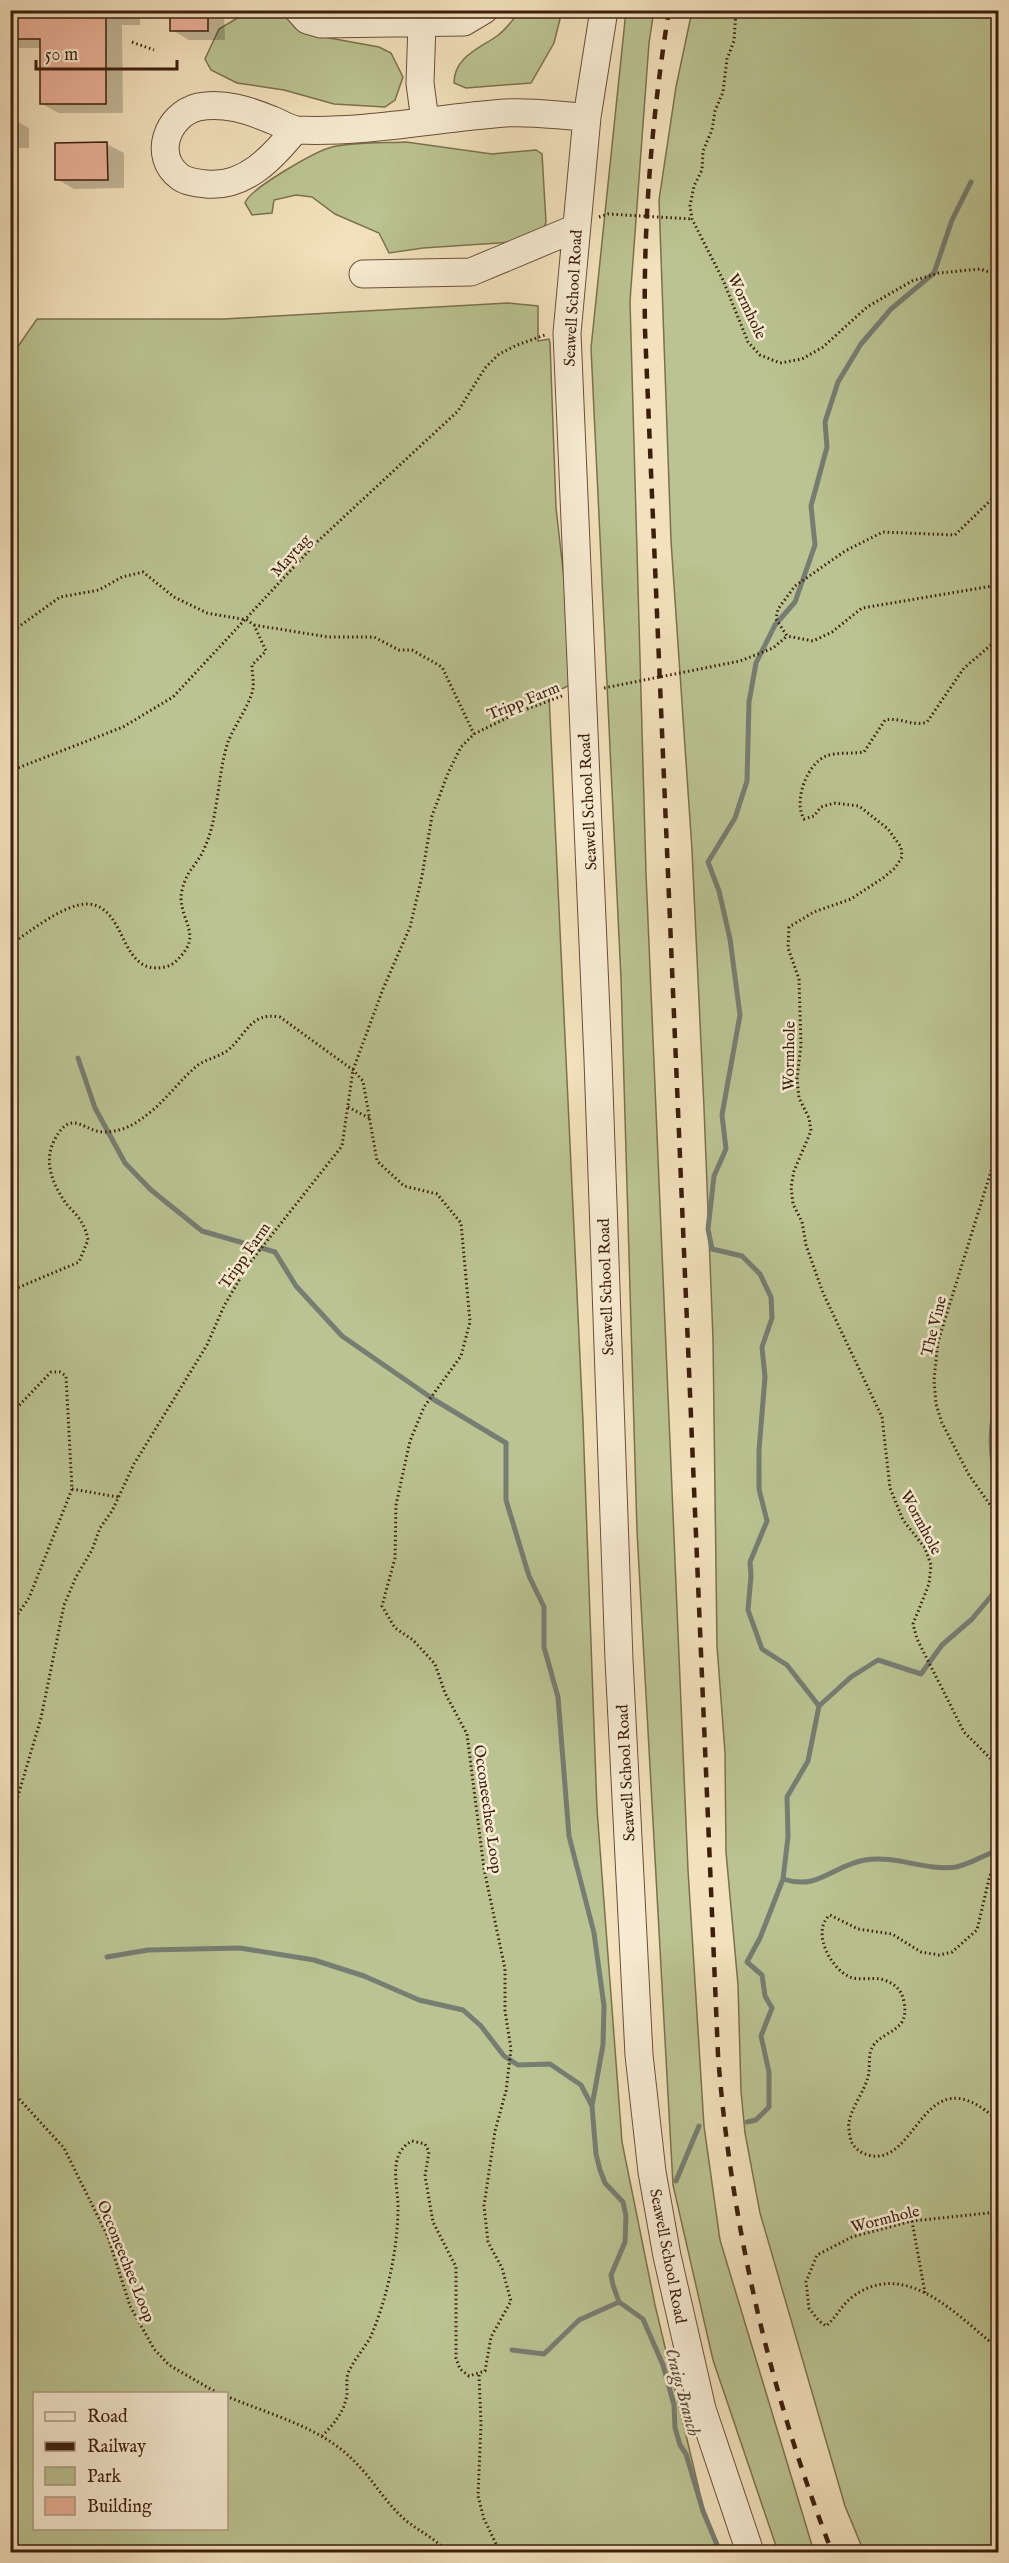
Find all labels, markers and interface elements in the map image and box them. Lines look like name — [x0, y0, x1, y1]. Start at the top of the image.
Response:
scale bar — [36, 33, 177, 71]
text: 50 m — [45, 44, 78, 67]
street label: Seawell School Road — [560, 229, 588, 367]
street label: Wormhole — [722, 271, 770, 343]
street label: Maytag — [267, 531, 316, 582]
street label: Tripp Farm — [485, 678, 563, 725]
street label: Seawell School Road — [575, 732, 603, 871]
street label: Wormhole — [779, 1021, 801, 1091]
street label: Seawell School Road — [595, 1218, 619, 1356]
street label: Tripp Farm — [216, 1219, 276, 1293]
street label: The Vine — [918, 1294, 952, 1359]
street label: Wormhole — [895, 1487, 945, 1558]
street label: Seawell School Road — [613, 1703, 641, 1842]
street label: Occoneechee Loop — [468, 1744, 506, 1875]
street label: Seawell School Road — [644, 2187, 690, 2326]
street label: Occoneechee Loop — [92, 2198, 159, 2326]
street label: Wormhole — [849, 2202, 922, 2238]
water label: Craigs Branch — [659, 2346, 704, 2439]
legend — [33, 2392, 228, 2530]
text: Road — [87, 2406, 128, 2429]
text: Railway — [87, 2436, 146, 2459]
text: Park — [87, 2466, 122, 2489]
text: Building — [87, 2496, 152, 2519]

